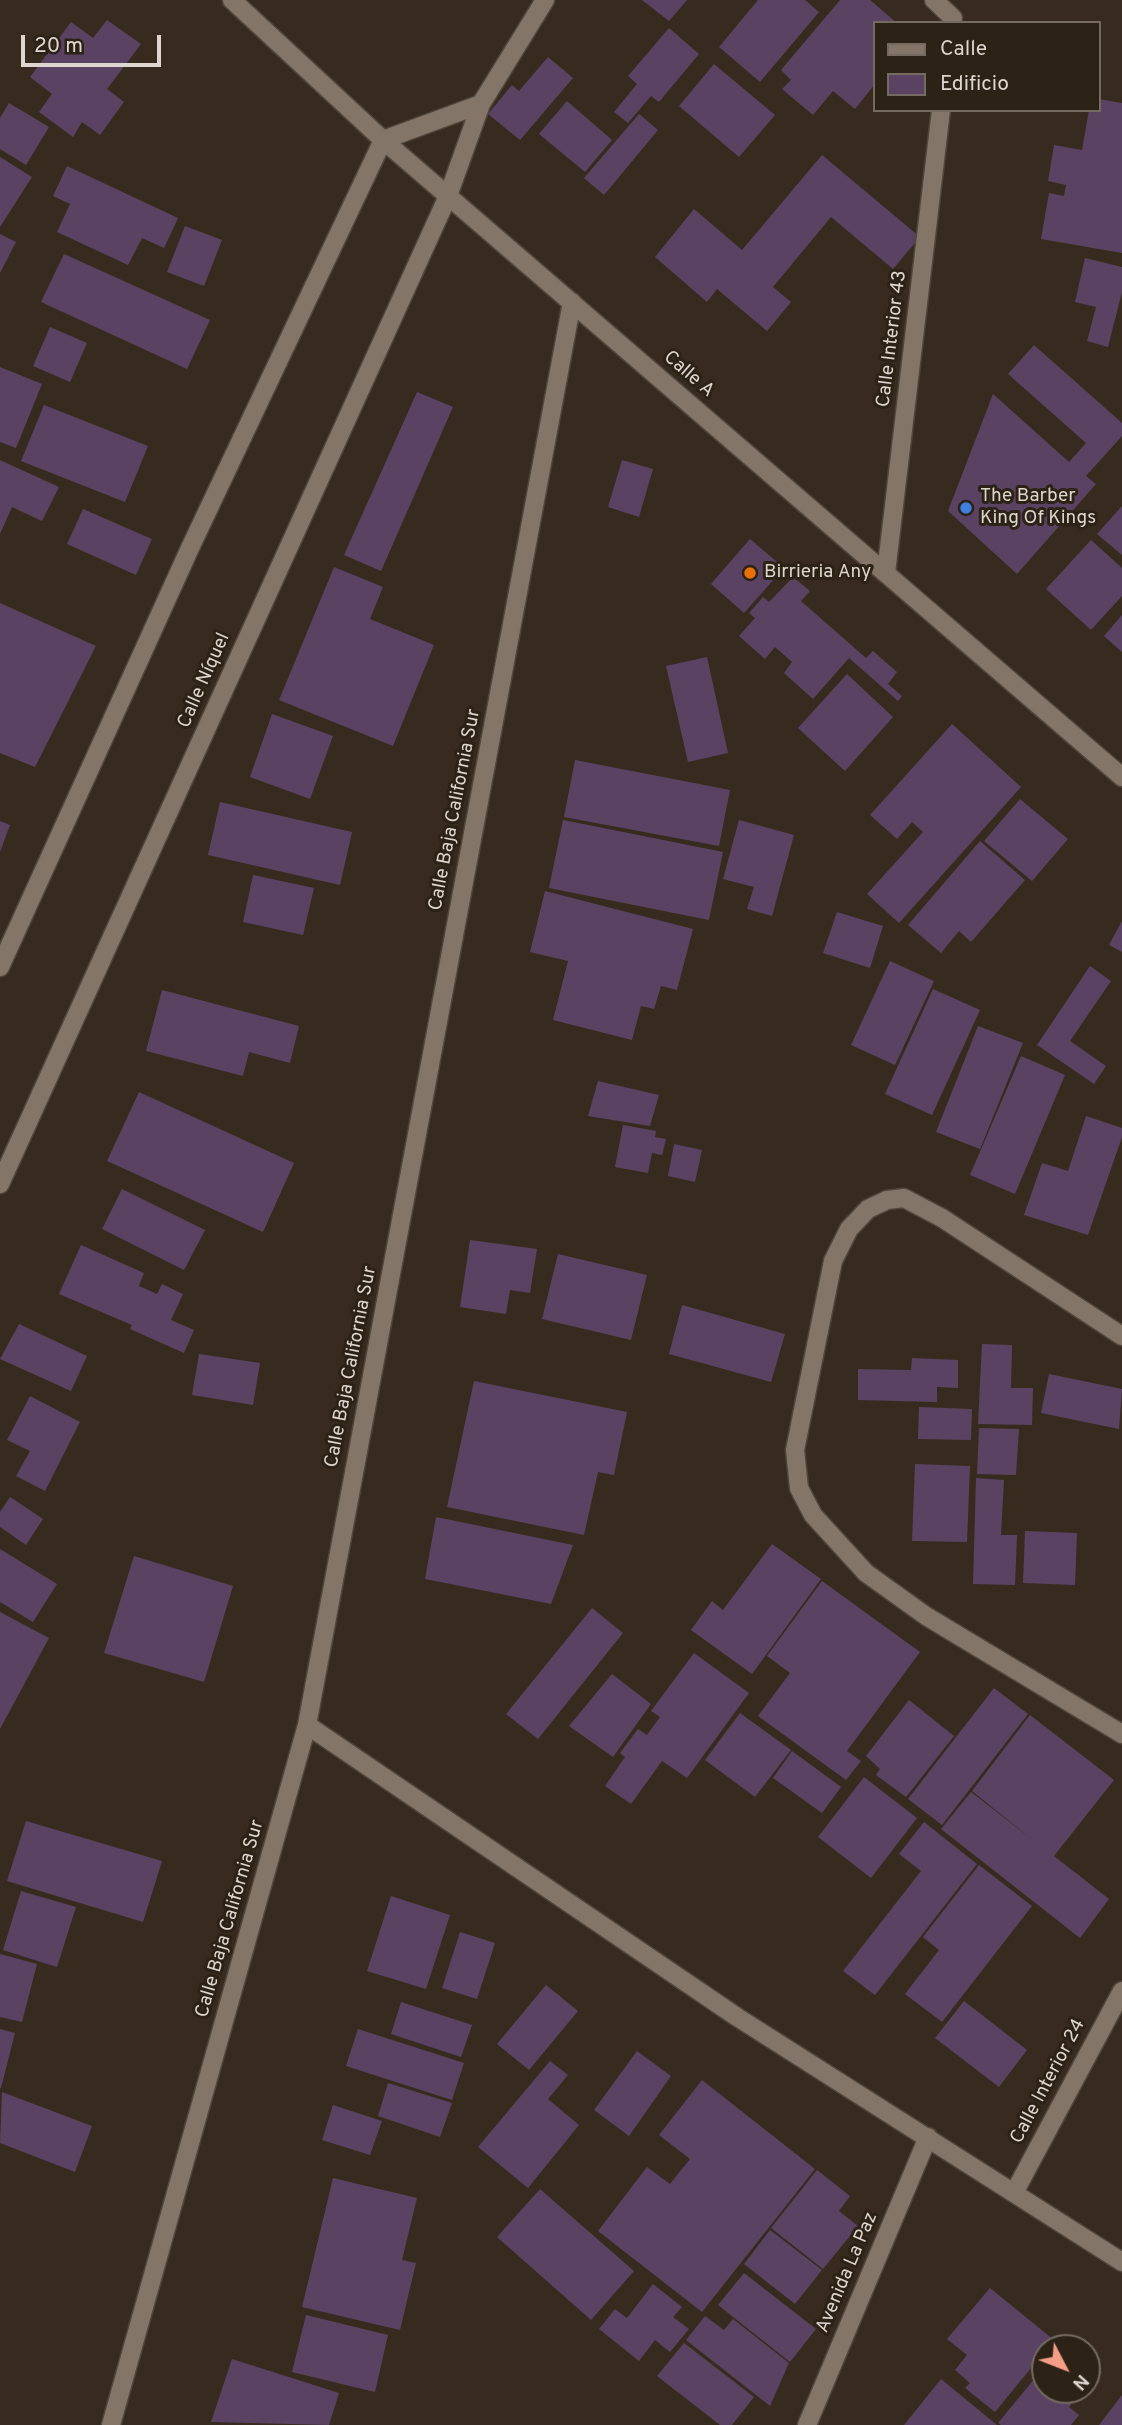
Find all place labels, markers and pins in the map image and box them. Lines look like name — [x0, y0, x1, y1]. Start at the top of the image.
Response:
place label: The Barber King Of Kings — [980, 486, 1096, 530]
marker: The Barber King Of Kings — [958, 500, 974, 516]
place label: Birrieria Any — [764, 562, 871, 584]
marker: Birrieria Any — [742, 565, 758, 581]

